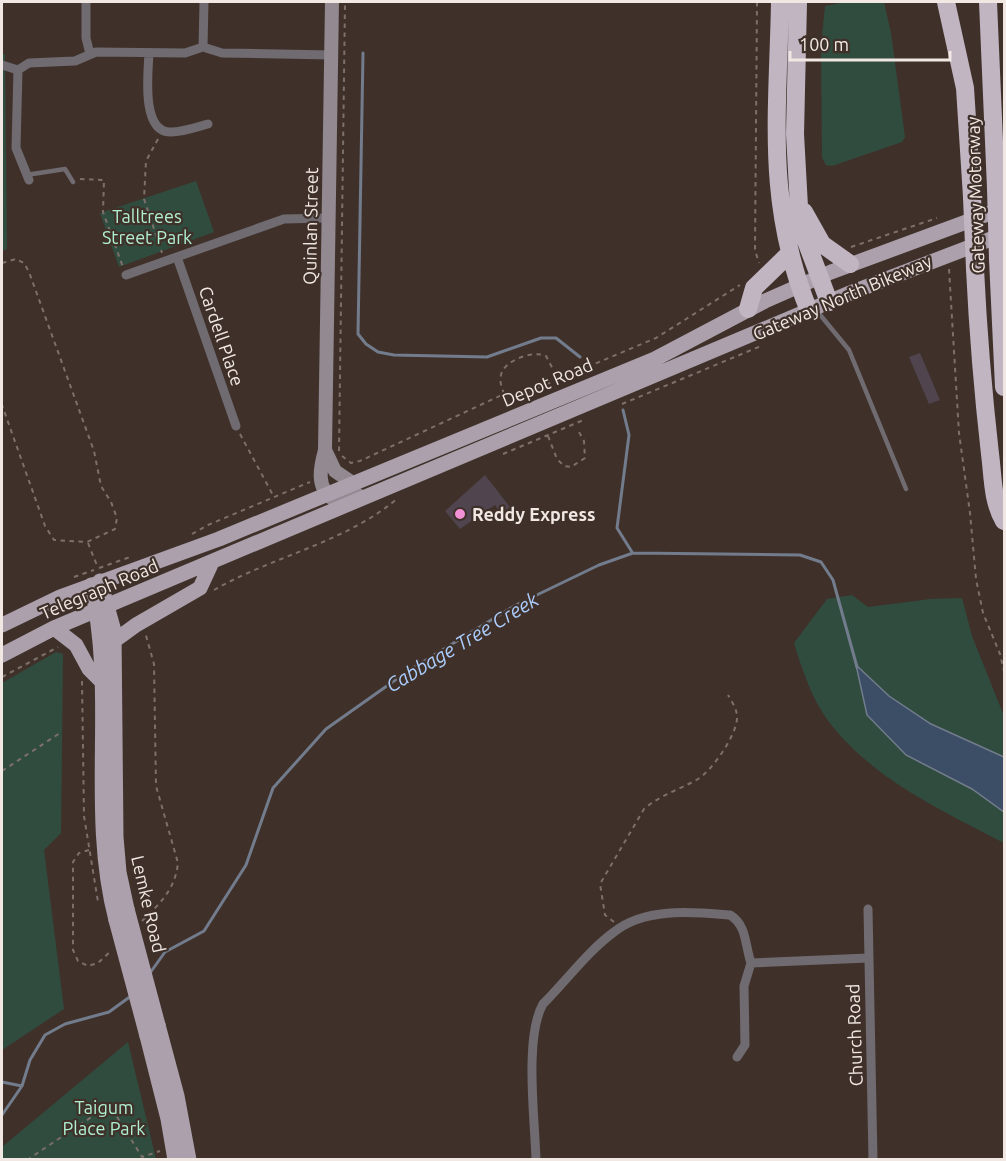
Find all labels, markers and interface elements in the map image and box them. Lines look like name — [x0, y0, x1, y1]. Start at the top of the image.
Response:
scale bar — [790, 24, 950, 62]
text: 100 m — [799, 34, 849, 54]
street label: Gateway Motorway — [962, 116, 988, 274]
street label: Quinlan Street — [299, 167, 322, 285]
park label: Talltrees Street Park — [102, 206, 192, 247]
street label: Gateway North Bikeway — [750, 250, 935, 344]
street label: Cardell Place — [196, 284, 248, 388]
street label: Depot Road — [499, 354, 595, 410]
place label: Reddy Express — [472, 504, 595, 524]
marker: Reddy Express — [453, 507, 467, 521]
street label: Telegraph Road — [37, 555, 161, 623]
water label: Cabbage Tree Creek — [382, 587, 543, 697]
street label: Lemke Road — [128, 854, 170, 954]
street label: Church Road — [842, 983, 866, 1087]
park label: Taigum Place Park — [63, 1097, 145, 1138]

